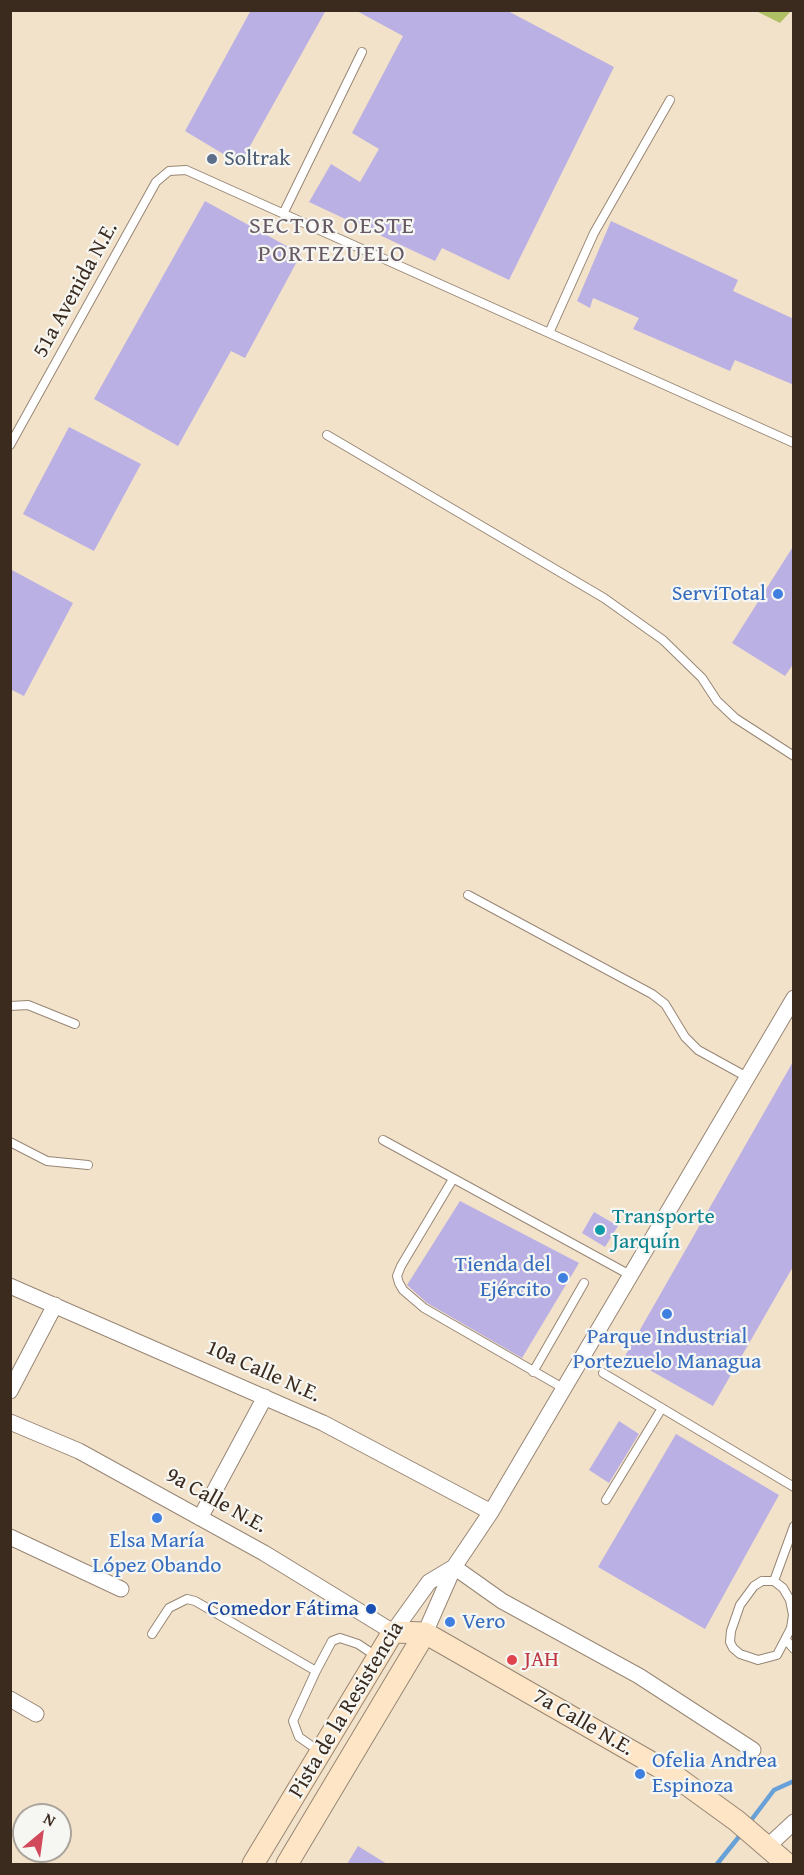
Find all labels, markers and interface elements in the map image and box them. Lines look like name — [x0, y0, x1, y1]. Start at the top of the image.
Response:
place label: Soltrak — [224, 146, 290, 172]
marker: Soltrak — [205, 152, 219, 166]
district label: SECTOR OESTE PORTEZUELO — [249, 213, 415, 269]
street label: 51a Avenida N.E. — [28, 217, 124, 363]
place label: ServiTotal — [672, 581, 766, 607]
marker: ServiTotal — [771, 587, 785, 601]
place label: Transporte Jarquín — [612, 1204, 715, 1256]
marker: Transporte Jarquín — [593, 1223, 607, 1237]
place label: Tienda del Ejército — [455, 1252, 551, 1304]
marker: Tienda del Ejército — [556, 1271, 570, 1285]
marker: Parque Industrial Portezuelo Managua — [660, 1307, 674, 1321]
place label: Parque Industrial Portezuelo Managua — [573, 1324, 761, 1376]
street label: 10a Calle N.E. — [202, 1335, 324, 1409]
street label: 9a Calle N.E. — [161, 1462, 271, 1540]
marker: Elsa María López Obando — [150, 1511, 164, 1525]
place label: Elsa María López Obando — [92, 1528, 222, 1580]
place label: Comedor Fátima — [207, 1596, 359, 1622]
marker: Comedor Fátima — [364, 1602, 378, 1616]
place label: Vero — [462, 1609, 505, 1635]
marker: Vero — [443, 1615, 457, 1629]
street label: Pista de la Resistencia — [284, 1617, 410, 1803]
place label: JAH — [524, 1647, 559, 1673]
marker: JAH — [505, 1653, 519, 1667]
street label: 7a Calle N.E. — [528, 1684, 638, 1762]
place label: Ofelia Andrea Espinoza — [652, 1748, 777, 1800]
marker: Ofelia Andrea Espinoza — [633, 1767, 647, 1781]
north arrow — [12, 1803, 72, 1863]
text: N — [39, 1806, 60, 1832]

